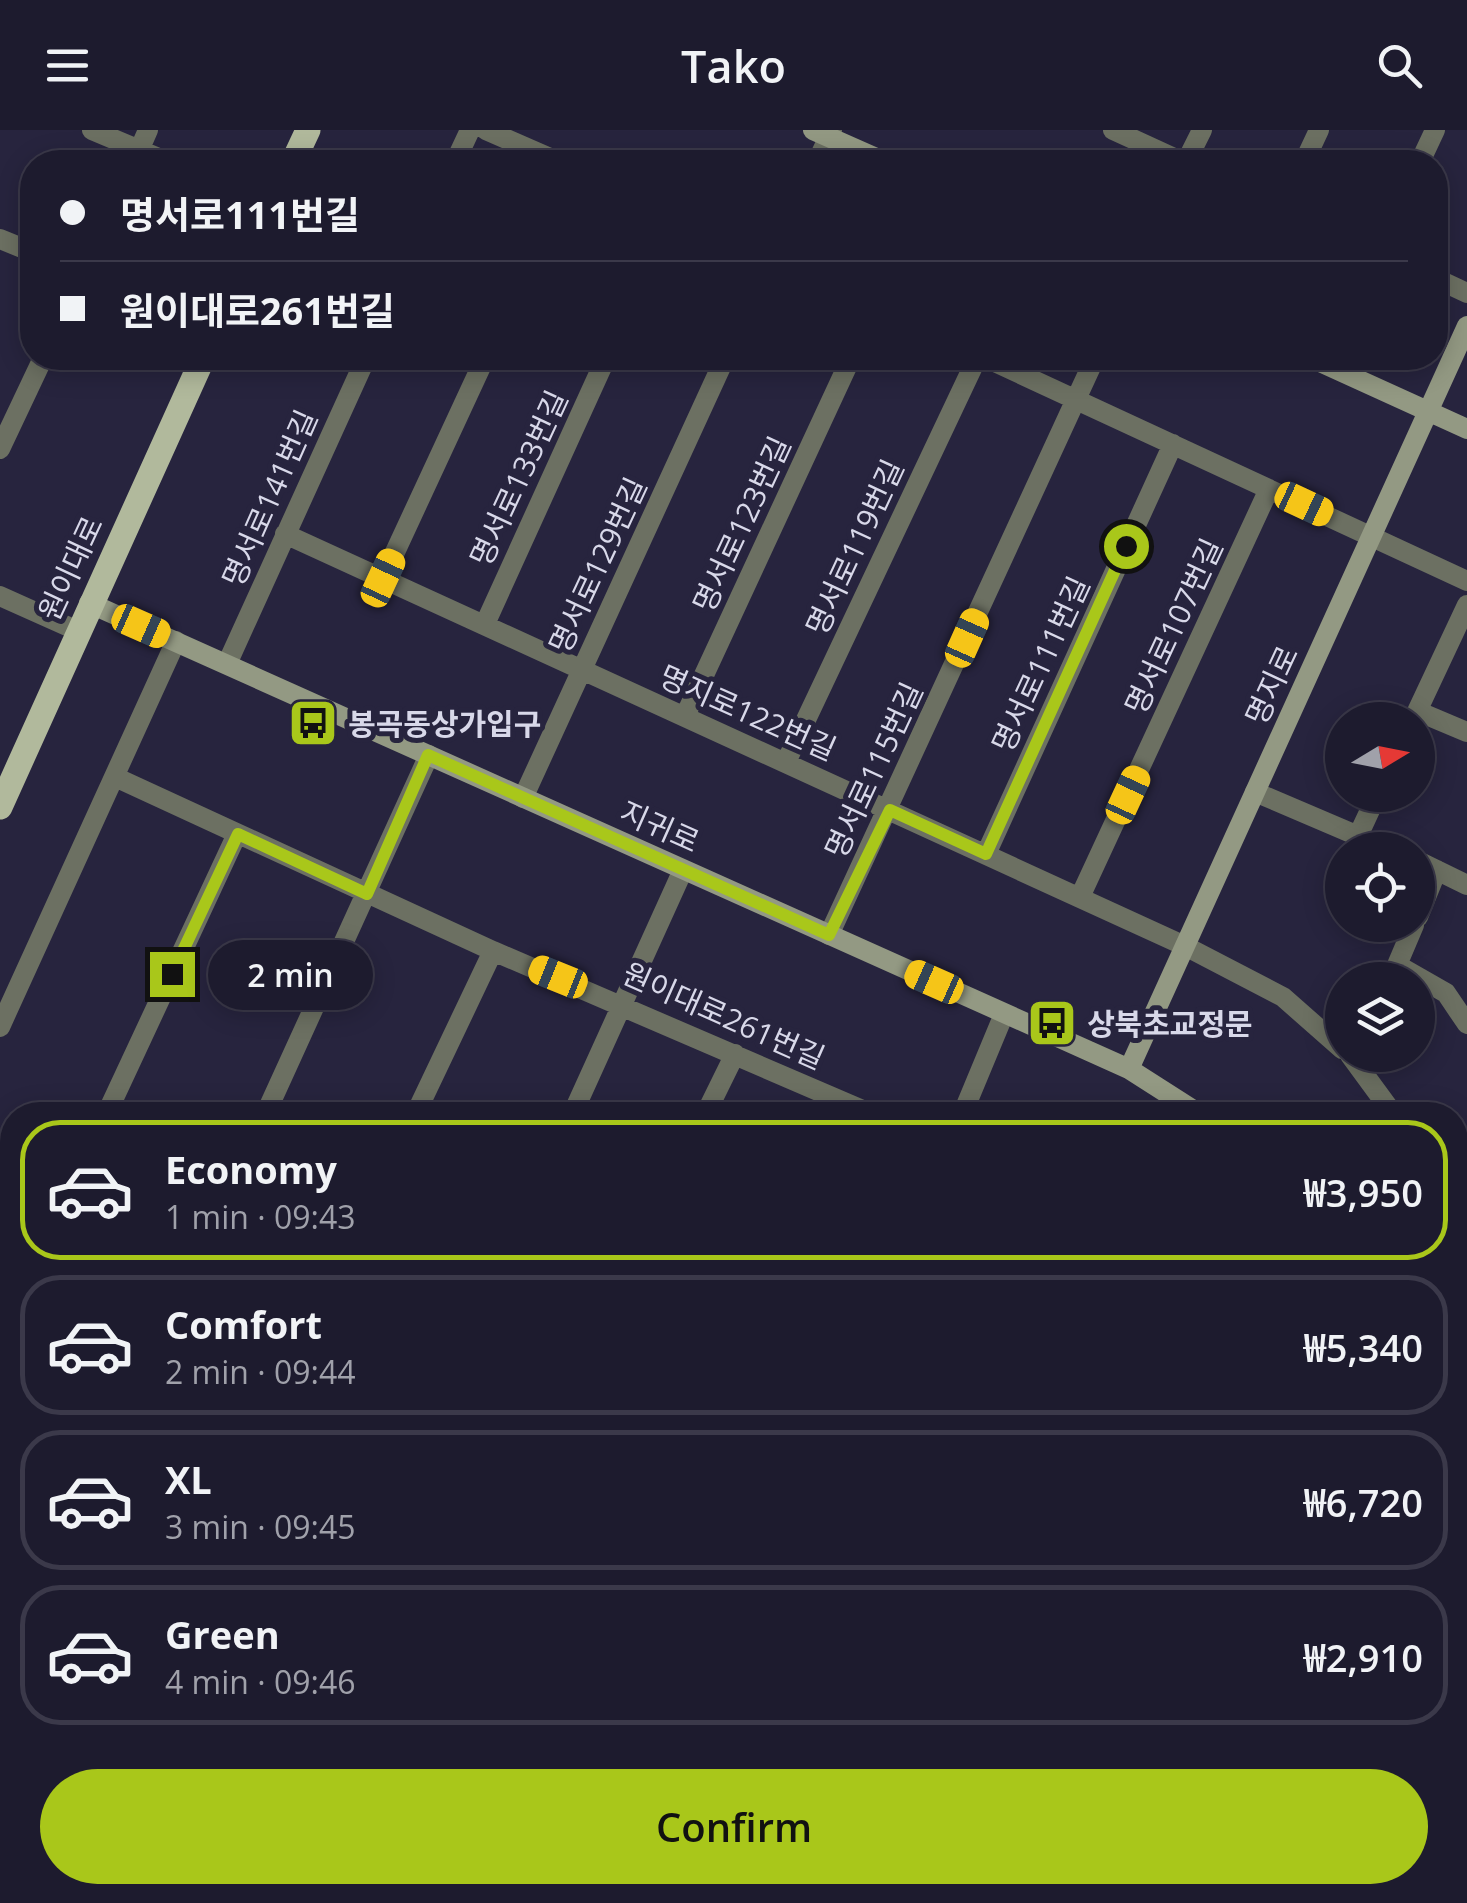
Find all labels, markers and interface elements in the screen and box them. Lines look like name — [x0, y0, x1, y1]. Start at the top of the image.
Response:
text: Tako — [681, 35, 786, 96]
icon: menu — [40, 38, 95, 93]
icon: search — [1372, 38, 1427, 93]
text: 명서로111번길 — [120, 188, 360, 240]
text: 원이대로261번길 — [120, 284, 395, 336]
street label: 명서로133번길 — [459, 383, 577, 573]
street label: 명서로141번길 — [212, 403, 326, 593]
street label: 명서로123번길 — [682, 429, 800, 619]
street label: 명서로119번길 — [795, 452, 913, 642]
street label: 명서로129번길 — [538, 470, 656, 660]
car — [1270, 478, 1338, 530]
street label: 원이대로 — [28, 509, 112, 627]
route start — [1104, 524, 1149, 569]
street label: 명서로107번길 — [1114, 531, 1232, 721]
car — [357, 544, 409, 612]
street label: 명서로111번길 — [981, 569, 1099, 759]
car — [107, 600, 175, 652]
car — [941, 604, 993, 672]
street label: 명지로 — [1235, 639, 1307, 731]
street label: 명지로122번길 — [653, 655, 843, 769]
street label: 명서로115번길 — [814, 675, 932, 865]
bus stop icon: 봉곡동상가입구 — [287, 697, 339, 749]
north arrow — [1325, 702, 1435, 812]
map controls — [1325, 702, 1435, 1072]
place label: 봉곡동상가입구 — [348, 703, 541, 744]
car — [1102, 761, 1154, 829]
street label: 지귀로 — [614, 790, 706, 862]
button: locate — [1325, 832, 1435, 942]
callout: 2 min — [207, 939, 372, 1009]
route end — [150, 952, 195, 997]
car — [525, 952, 591, 1002]
street label: 원이대로261번길 — [617, 952, 831, 1078]
text: 2 min — [247, 953, 334, 996]
car — [900, 956, 968, 1008]
button: layers — [1325, 962, 1435, 1072]
bus stop icon: 상북초교정문 — [1026, 997, 1078, 1049]
place label: 상북초교정문 — [1087, 1003, 1253, 1044]
text: Economy — [165, 1143, 337, 1195]
icon: car — [45, 1145, 135, 1235]
text: ₩3,950 — [1304, 1166, 1423, 1218]
text: 1 min · 09:43 — [165, 1195, 356, 1238]
text: Comfort — [165, 1298, 322, 1350]
icon: car — [45, 1300, 135, 1390]
text: ₩5,340 — [1304, 1321, 1423, 1373]
text: 2 min · 09:44 — [165, 1350, 356, 1393]
text: XL — [165, 1453, 212, 1505]
icon: car — [45, 1455, 135, 1545]
text: ₩6,720 — [1304, 1476, 1423, 1528]
text: 3 min · 09:45 — [165, 1505, 356, 1548]
text: Green — [165, 1608, 280, 1660]
icon: car — [45, 1610, 135, 1700]
text: ₩2,910 — [1304, 1631, 1423, 1683]
text: 4 min · 09:46 — [165, 1660, 356, 1703]
button: Confirm — [40, 1769, 1428, 1884]

